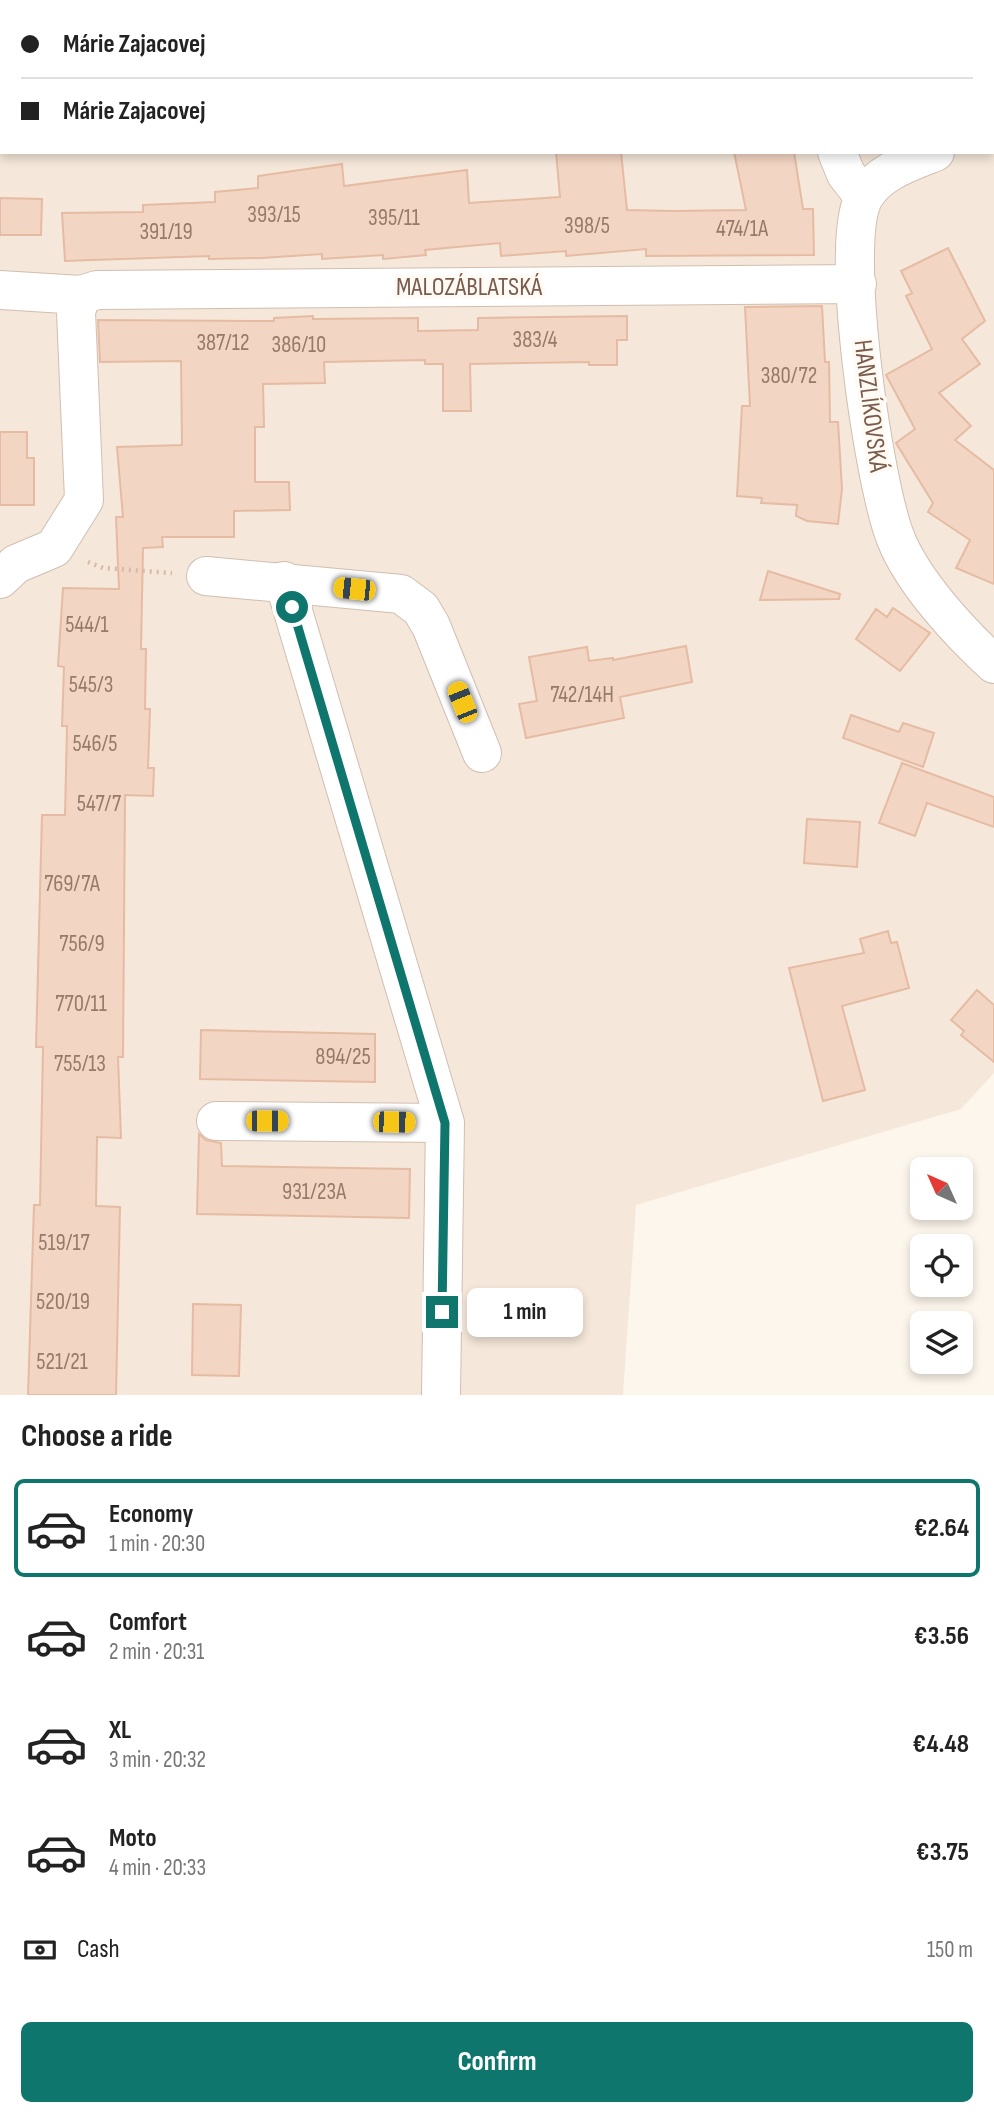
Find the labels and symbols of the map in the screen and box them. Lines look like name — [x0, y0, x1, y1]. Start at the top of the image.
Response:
house number: 393/15 — [247, 201, 301, 229]
house number: 395/11 — [368, 204, 420, 232]
house number: 398/5 — [564, 212, 610, 240]
house number: 474/1A — [716, 215, 768, 243]
house number: 391/19 — [139, 218, 193, 246]
street label: MALOZÁBLATSKÁ — [396, 272, 543, 303]
house number: 383/4 — [513, 326, 558, 354]
house number: 387/12 — [196, 329, 250, 357]
house number: 386/10 — [272, 331, 326, 359]
street label: HANZLÍKOVSKÁ — [846, 338, 894, 475]
house number: 380/72 — [761, 362, 817, 390]
car — [333, 576, 376, 602]
route start — [276, 591, 308, 623]
house number: 544/1 — [65, 611, 109, 639]
house number: 545/3 — [69, 671, 113, 699]
car — [445, 679, 480, 725]
house number: 742/14H — [550, 681, 614, 709]
house number: 546/5 — [73, 730, 117, 758]
house number: 547/7 — [77, 790, 121, 818]
house number: 769/7A — [44, 870, 100, 898]
house number: 756/9 — [59, 930, 105, 958]
house number: 770/11 — [55, 990, 107, 1018]
house number: 894/25 — [315, 1043, 371, 1071]
house number: 755/13 — [54, 1050, 106, 1078]
car — [247, 1111, 289, 1132]
car — [373, 1111, 416, 1133]
north arrow — [910, 1157, 973, 1220]
house number: 931/23A — [282, 1178, 346, 1206]
house number: 519/17 — [38, 1229, 90, 1257]
house number: 520/19 — [36, 1288, 90, 1316]
callout: 1 min — [466, 1288, 582, 1336]
route end — [426, 1296, 458, 1328]
house number: 521/21 — [36, 1348, 88, 1376]

